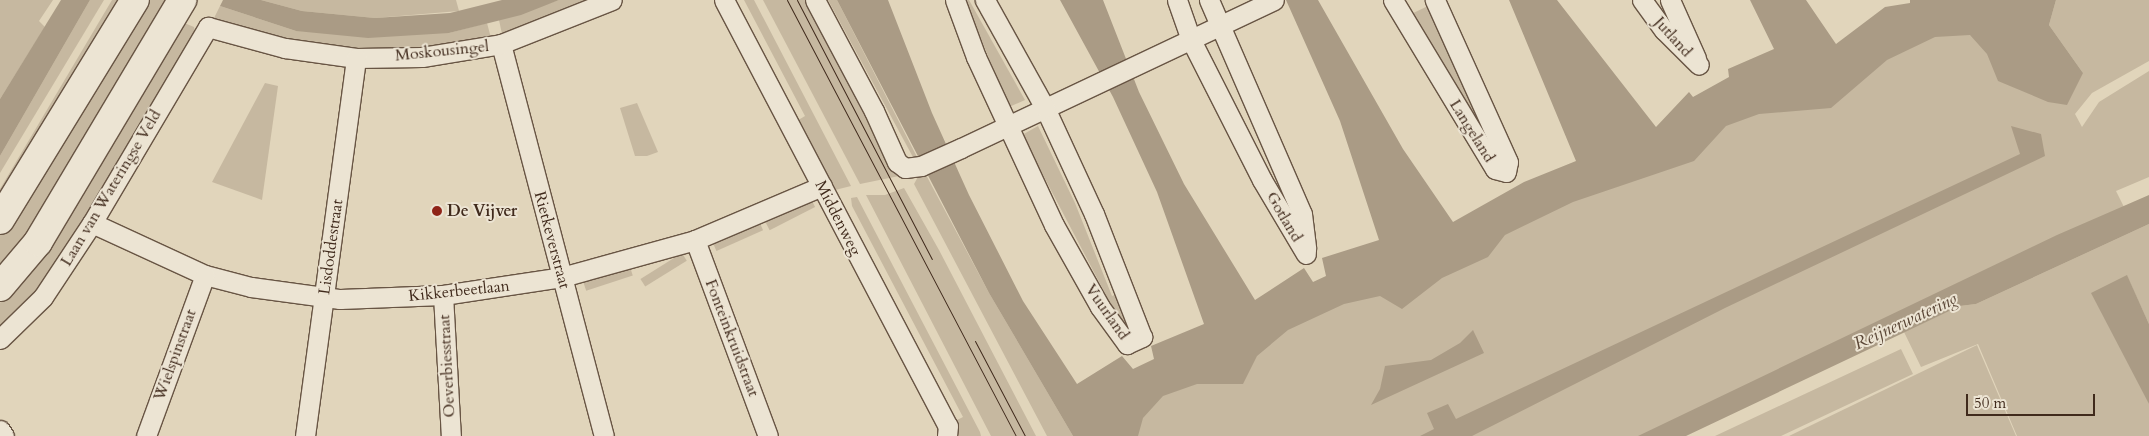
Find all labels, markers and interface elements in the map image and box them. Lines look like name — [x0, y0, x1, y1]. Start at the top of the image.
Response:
street label: Jutland — [1650, 13, 1696, 61]
street label: Moskousingel — [394, 37, 490, 65]
street label: Langeland — [1445, 96, 1499, 166]
street label: Laan van Wateringse Veld — [57, 106, 165, 270]
street label: Middenweg — [811, 177, 865, 259]
street label: Rietkeverstraat — [530, 189, 574, 291]
street label: Gotland — [1262, 189, 1306, 245]
street label: Lisdoddestraat — [315, 198, 347, 296]
place label: De Vijver — [447, 201, 517, 221]
marker: De Vijver — [431, 205, 443, 217]
street label: Kikkerbeetlaan — [407, 276, 511, 306]
street label: Fonteinkruidstraat — [701, 277, 763, 399]
street label: Vuurland — [1081, 280, 1133, 344]
water label: Reijnerwatering — [1851, 289, 1961, 355]
street label: Wielspinstraat — [150, 307, 200, 403]
street label: Oeverbiesstraat — [435, 314, 459, 418]
scale bar — [1969, 384, 2098, 416]
text: 50 m — [1974, 393, 2006, 413]

